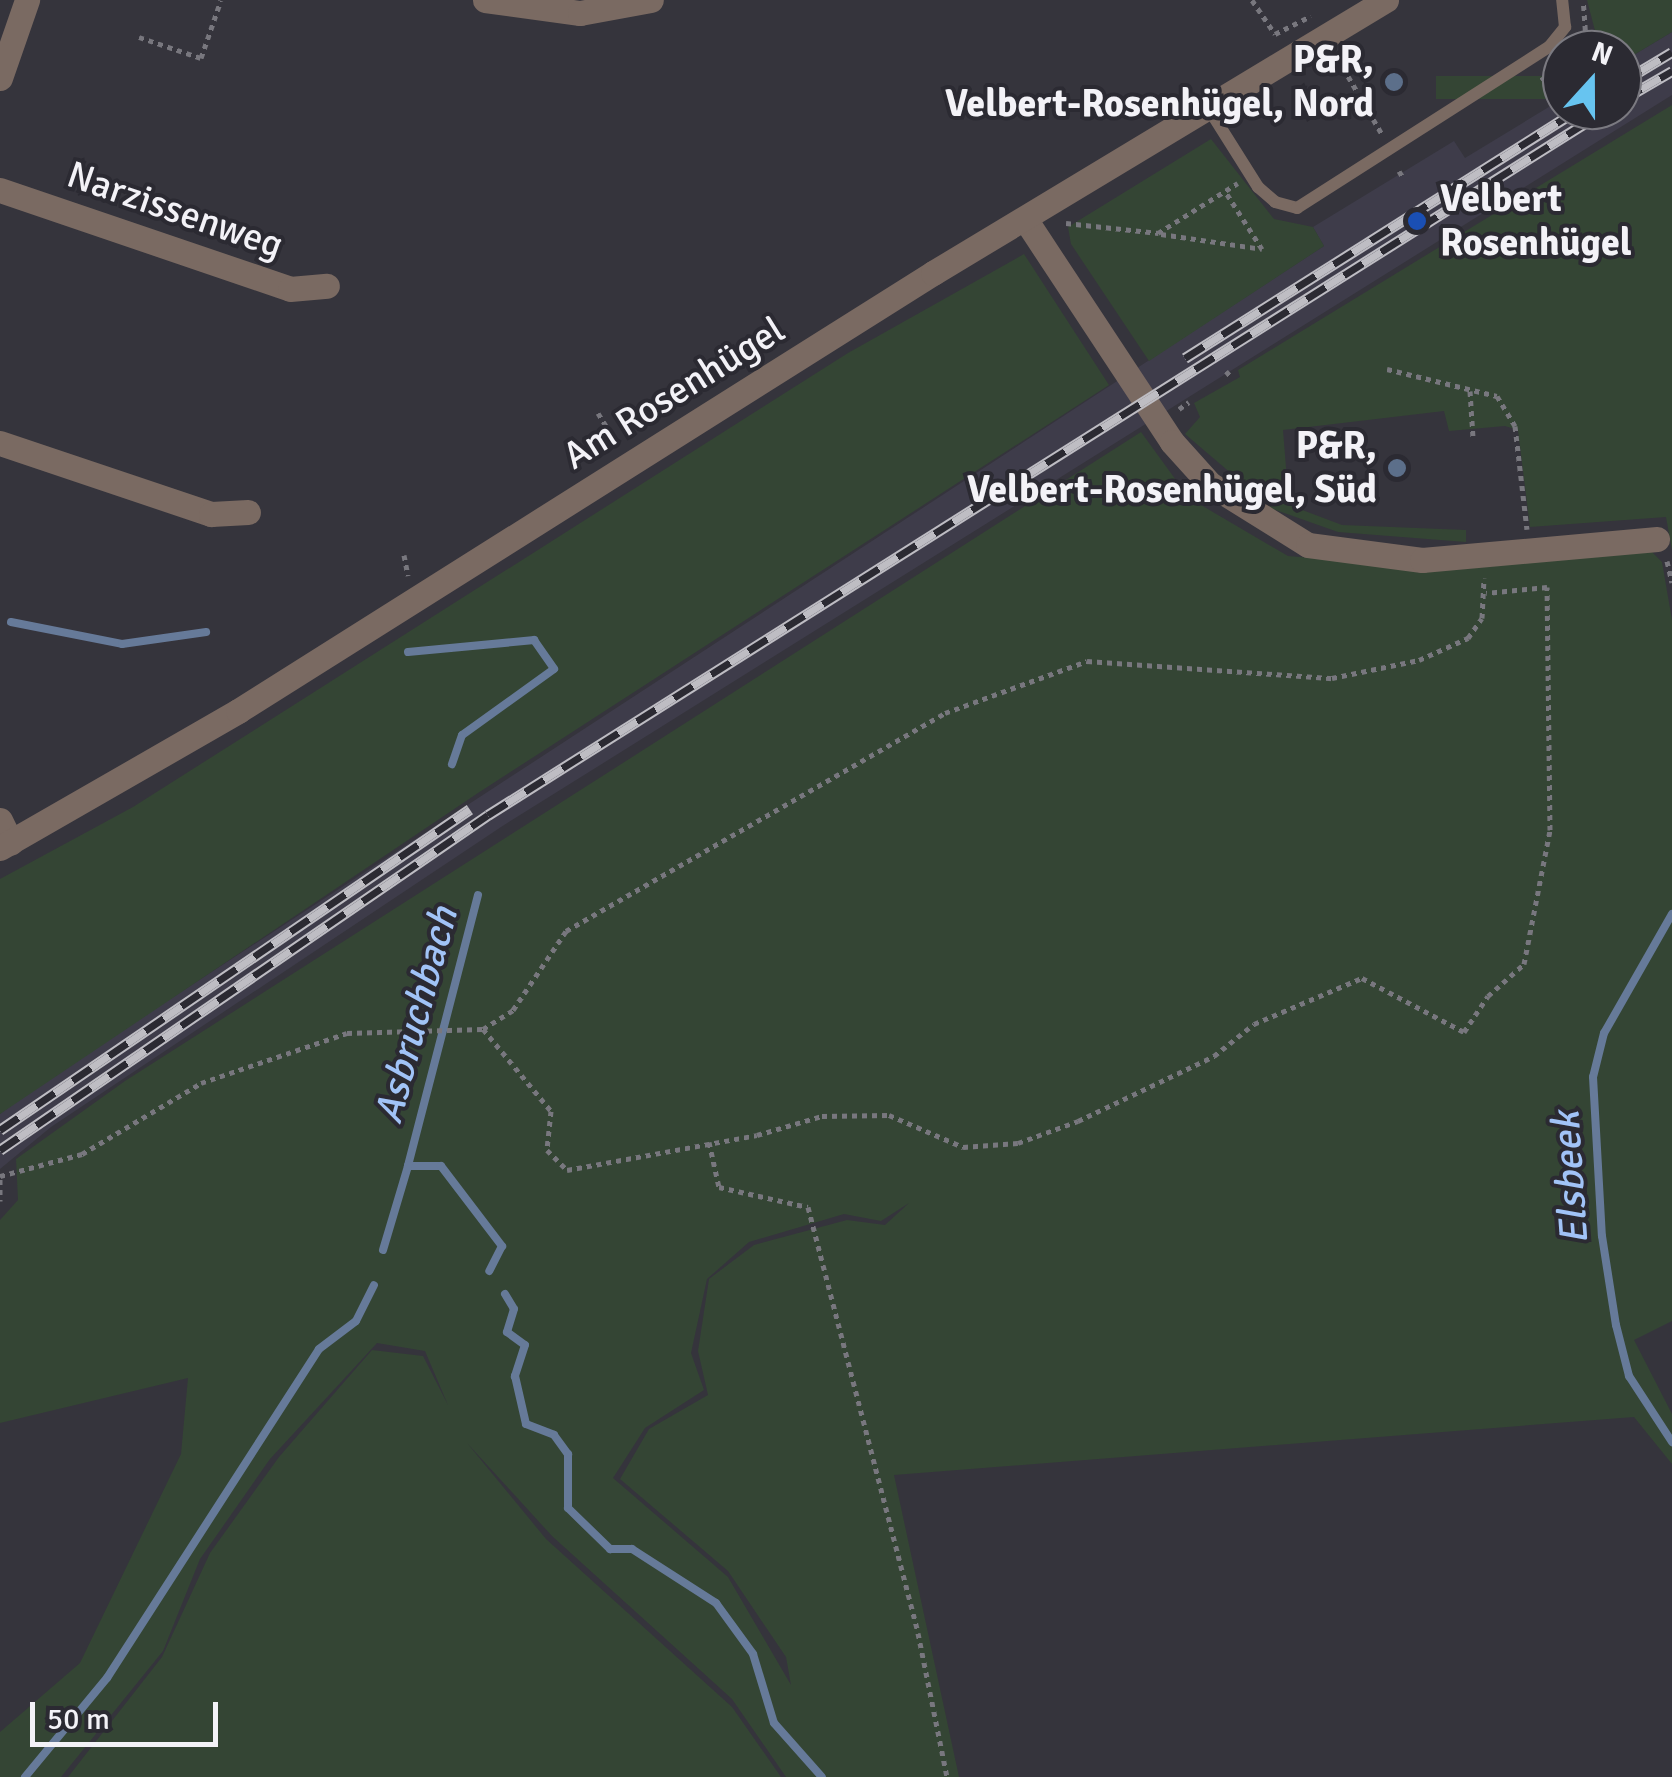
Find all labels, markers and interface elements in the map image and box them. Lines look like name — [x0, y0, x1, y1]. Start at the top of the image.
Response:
north arrow — [1542, 30, 1642, 130]
text: N — [1587, 34, 1617, 73]
place label: P&R, Velbert-Rosenhügel, Nord — [945, 37, 1374, 126]
marker: P&R, Velbert-Rosenhügel, Nord — [1383, 71, 1405, 93]
street label: Narzissenweg — [61, 152, 289, 268]
place label: Velbert Rosenhügel — [1440, 176, 1632, 266]
marker: Velbert Rosenhügel — [1404, 208, 1430, 234]
street label: Am Rosenhügel — [555, 307, 793, 479]
place label: P&R, Velbert-Rosenhügel, Süd — [967, 423, 1377, 512]
marker: P&R, Velbert-Rosenhügel, Süd — [1386, 457, 1408, 479]
water label: Asbruchbach — [364, 902, 468, 1128]
water label: Elsbeek — [1541, 1110, 1599, 1246]
scale bar — [35, 1682, 222, 1744]
text: 50 m — [47, 1701, 110, 1738]

